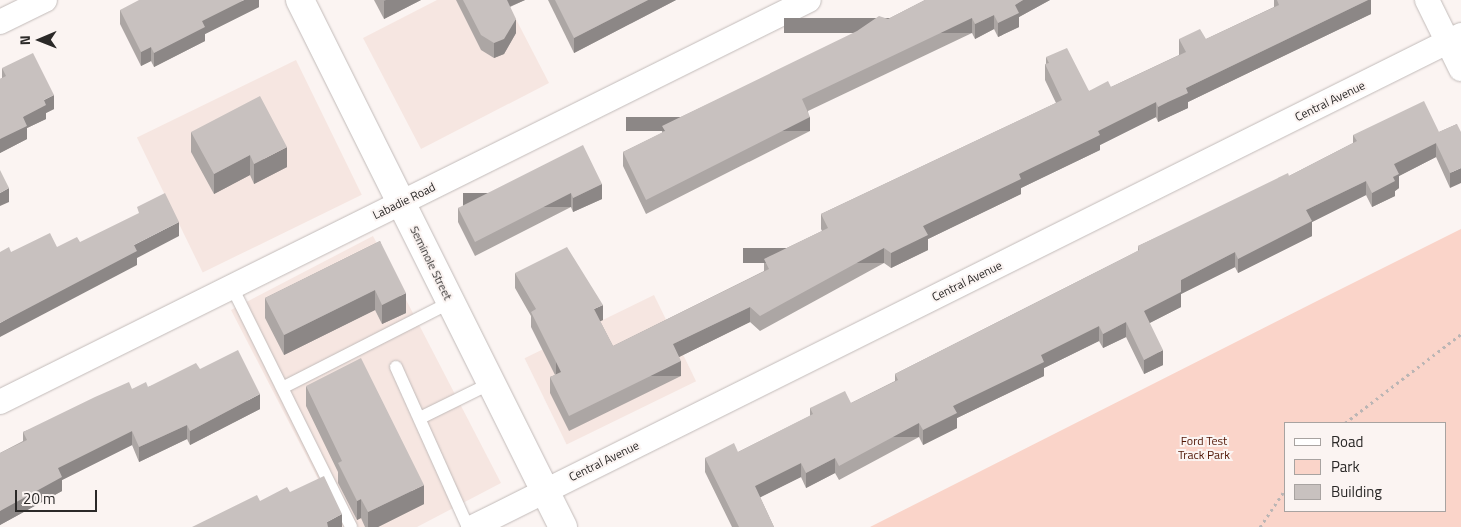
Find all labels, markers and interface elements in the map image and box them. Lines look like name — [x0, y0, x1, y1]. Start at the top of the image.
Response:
north arrow — [15, 15, 65, 65]
text: N — [14, 35, 35, 45]
street label: Central Avenue — [1293, 78, 1367, 124]
street label: Labadie Road — [370, 180, 438, 222]
street label: Seminole Street — [407, 224, 455, 302]
street label: Central Avenue — [930, 258, 1004, 304]
legend — [1284, 422, 1446, 512]
text: Road — [1331, 430, 1363, 453]
park label: Ford Test Track Park — [1178, 434, 1230, 462]
street label: Central Avenue — [567, 438, 641, 484]
text: Park — [1331, 455, 1360, 478]
scale bar — [18, 480, 100, 512]
text: Building — [1331, 480, 1382, 503]
text: 20 m — [23, 487, 56, 510]

